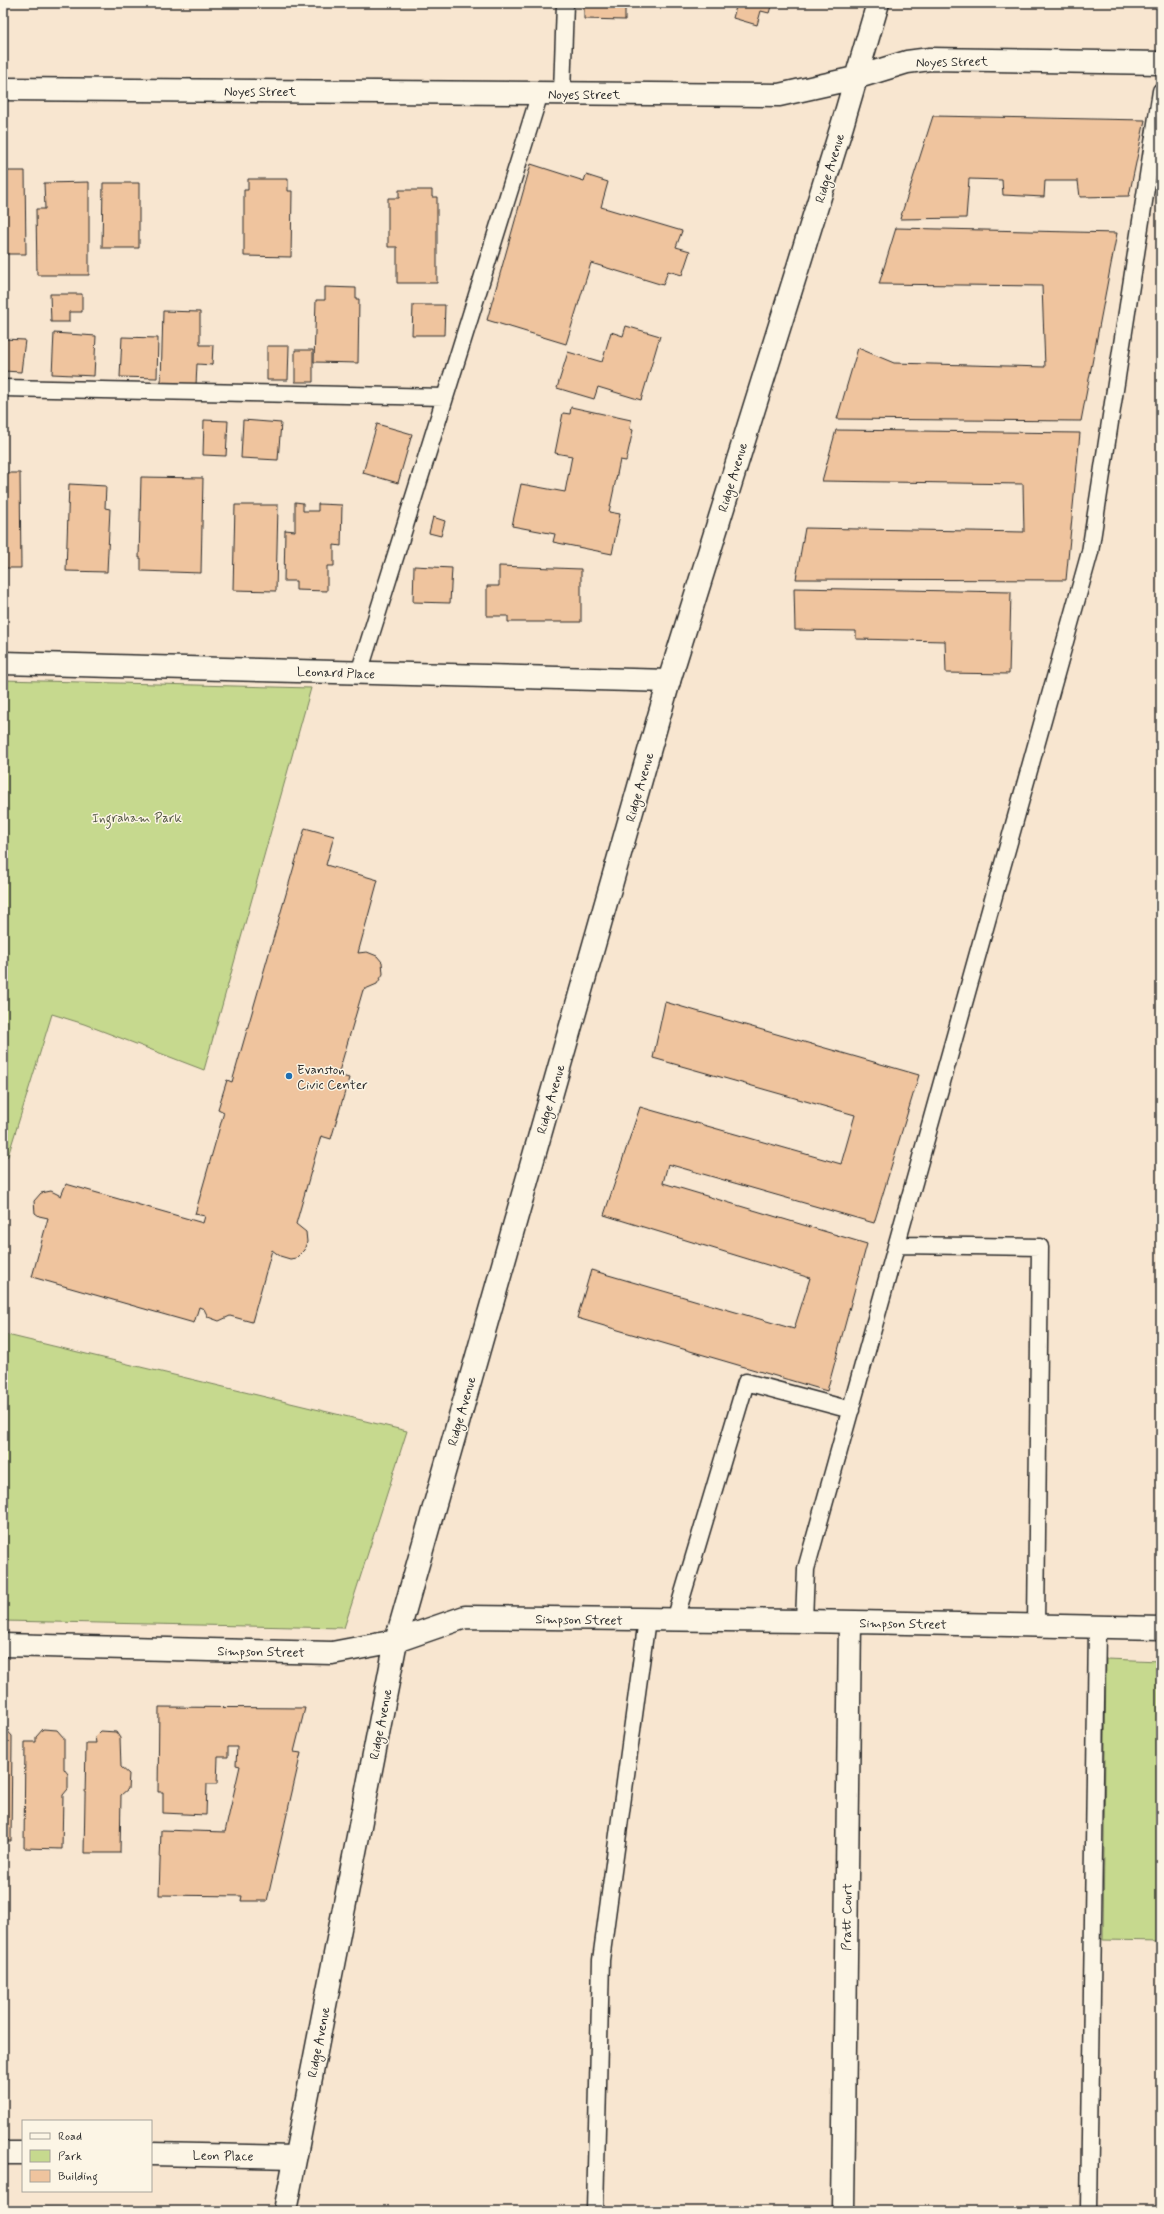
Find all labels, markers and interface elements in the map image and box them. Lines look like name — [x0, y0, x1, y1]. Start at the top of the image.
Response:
street label: Noyes Street — [916, 53, 989, 72]
street label: Noyes Street — [224, 84, 296, 101]
street label: Noyes Street — [548, 87, 620, 104]
street label: Ridge Avenue — [812, 132, 850, 206]
street label: Ridge Avenue — [715, 441, 753, 515]
street label: Leonard Place — [297, 664, 375, 683]
street label: Ridge Avenue — [622, 751, 659, 825]
park label: Ingraham Park — [92, 810, 183, 829]
place label: Evanston Civic Center — [297, 1062, 368, 1094]
street label: Ridge Avenue — [533, 1063, 570, 1137]
marker: Evanston Civic Center — [284, 1071, 294, 1081]
street label: Ridge Avenue — [444, 1375, 481, 1449]
street label: Simpson Street — [535, 1611, 623, 1630]
street label: Simpson Street — [859, 1615, 947, 1634]
street label: Simpson Street — [217, 1643, 305, 1662]
street label: Ridge Avenue — [366, 1687, 398, 1761]
street label: Pratt Court — [838, 1883, 857, 1951]
street label: Ridge Avenue — [304, 2005, 336, 2079]
legend — [22, 2120, 152, 2192]
text: Road — [58, 2129, 82, 2145]
street label: Leon Place — [192, 2147, 254, 2166]
text: Park — [58, 2149, 82, 2165]
text: Building — [58, 2169, 98, 2186]

